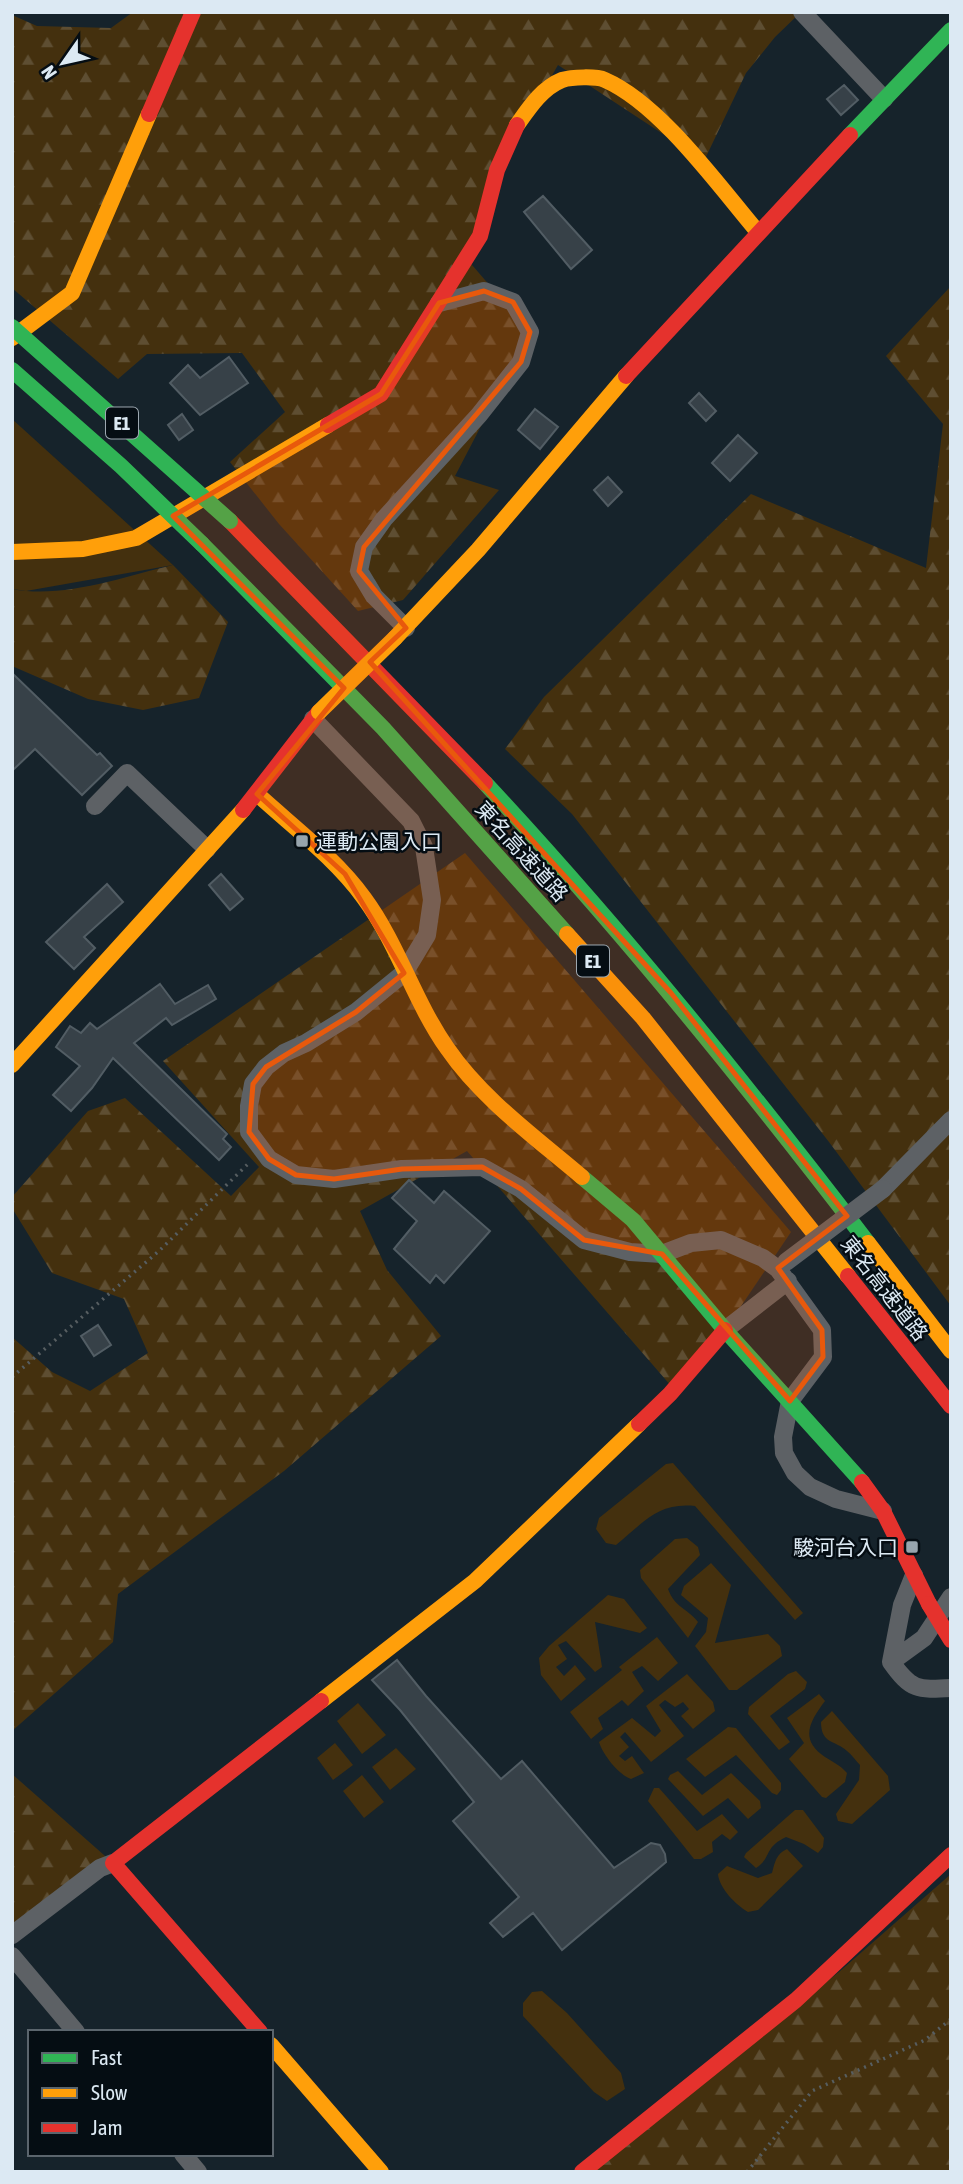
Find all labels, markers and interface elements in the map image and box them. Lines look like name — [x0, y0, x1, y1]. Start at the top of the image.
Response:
north arrow — [28, 28, 98, 98]
text: N — [37, 62, 61, 83]
road number: E1 — [106, 408, 138, 438]
street label: 東名高速道路 — [471, 796, 573, 906]
place label: 運動公園入口 — [316, 829, 442, 853]
marker: 運動公園入口 — [294, 833, 310, 849]
road number: E1 — [577, 945, 609, 976]
street label: 東名高速道路 — [837, 1231, 933, 1345]
place label: 駿河台入口 — [793, 1535, 898, 1559]
marker: 駿河台入口 — [904, 1539, 920, 1555]
legend — [28, 2030, 273, 2156]
text: Fast — [91, 2045, 122, 2069]
text: Slow — [91, 2080, 128, 2104]
text: Jam — [91, 2115, 123, 2139]

